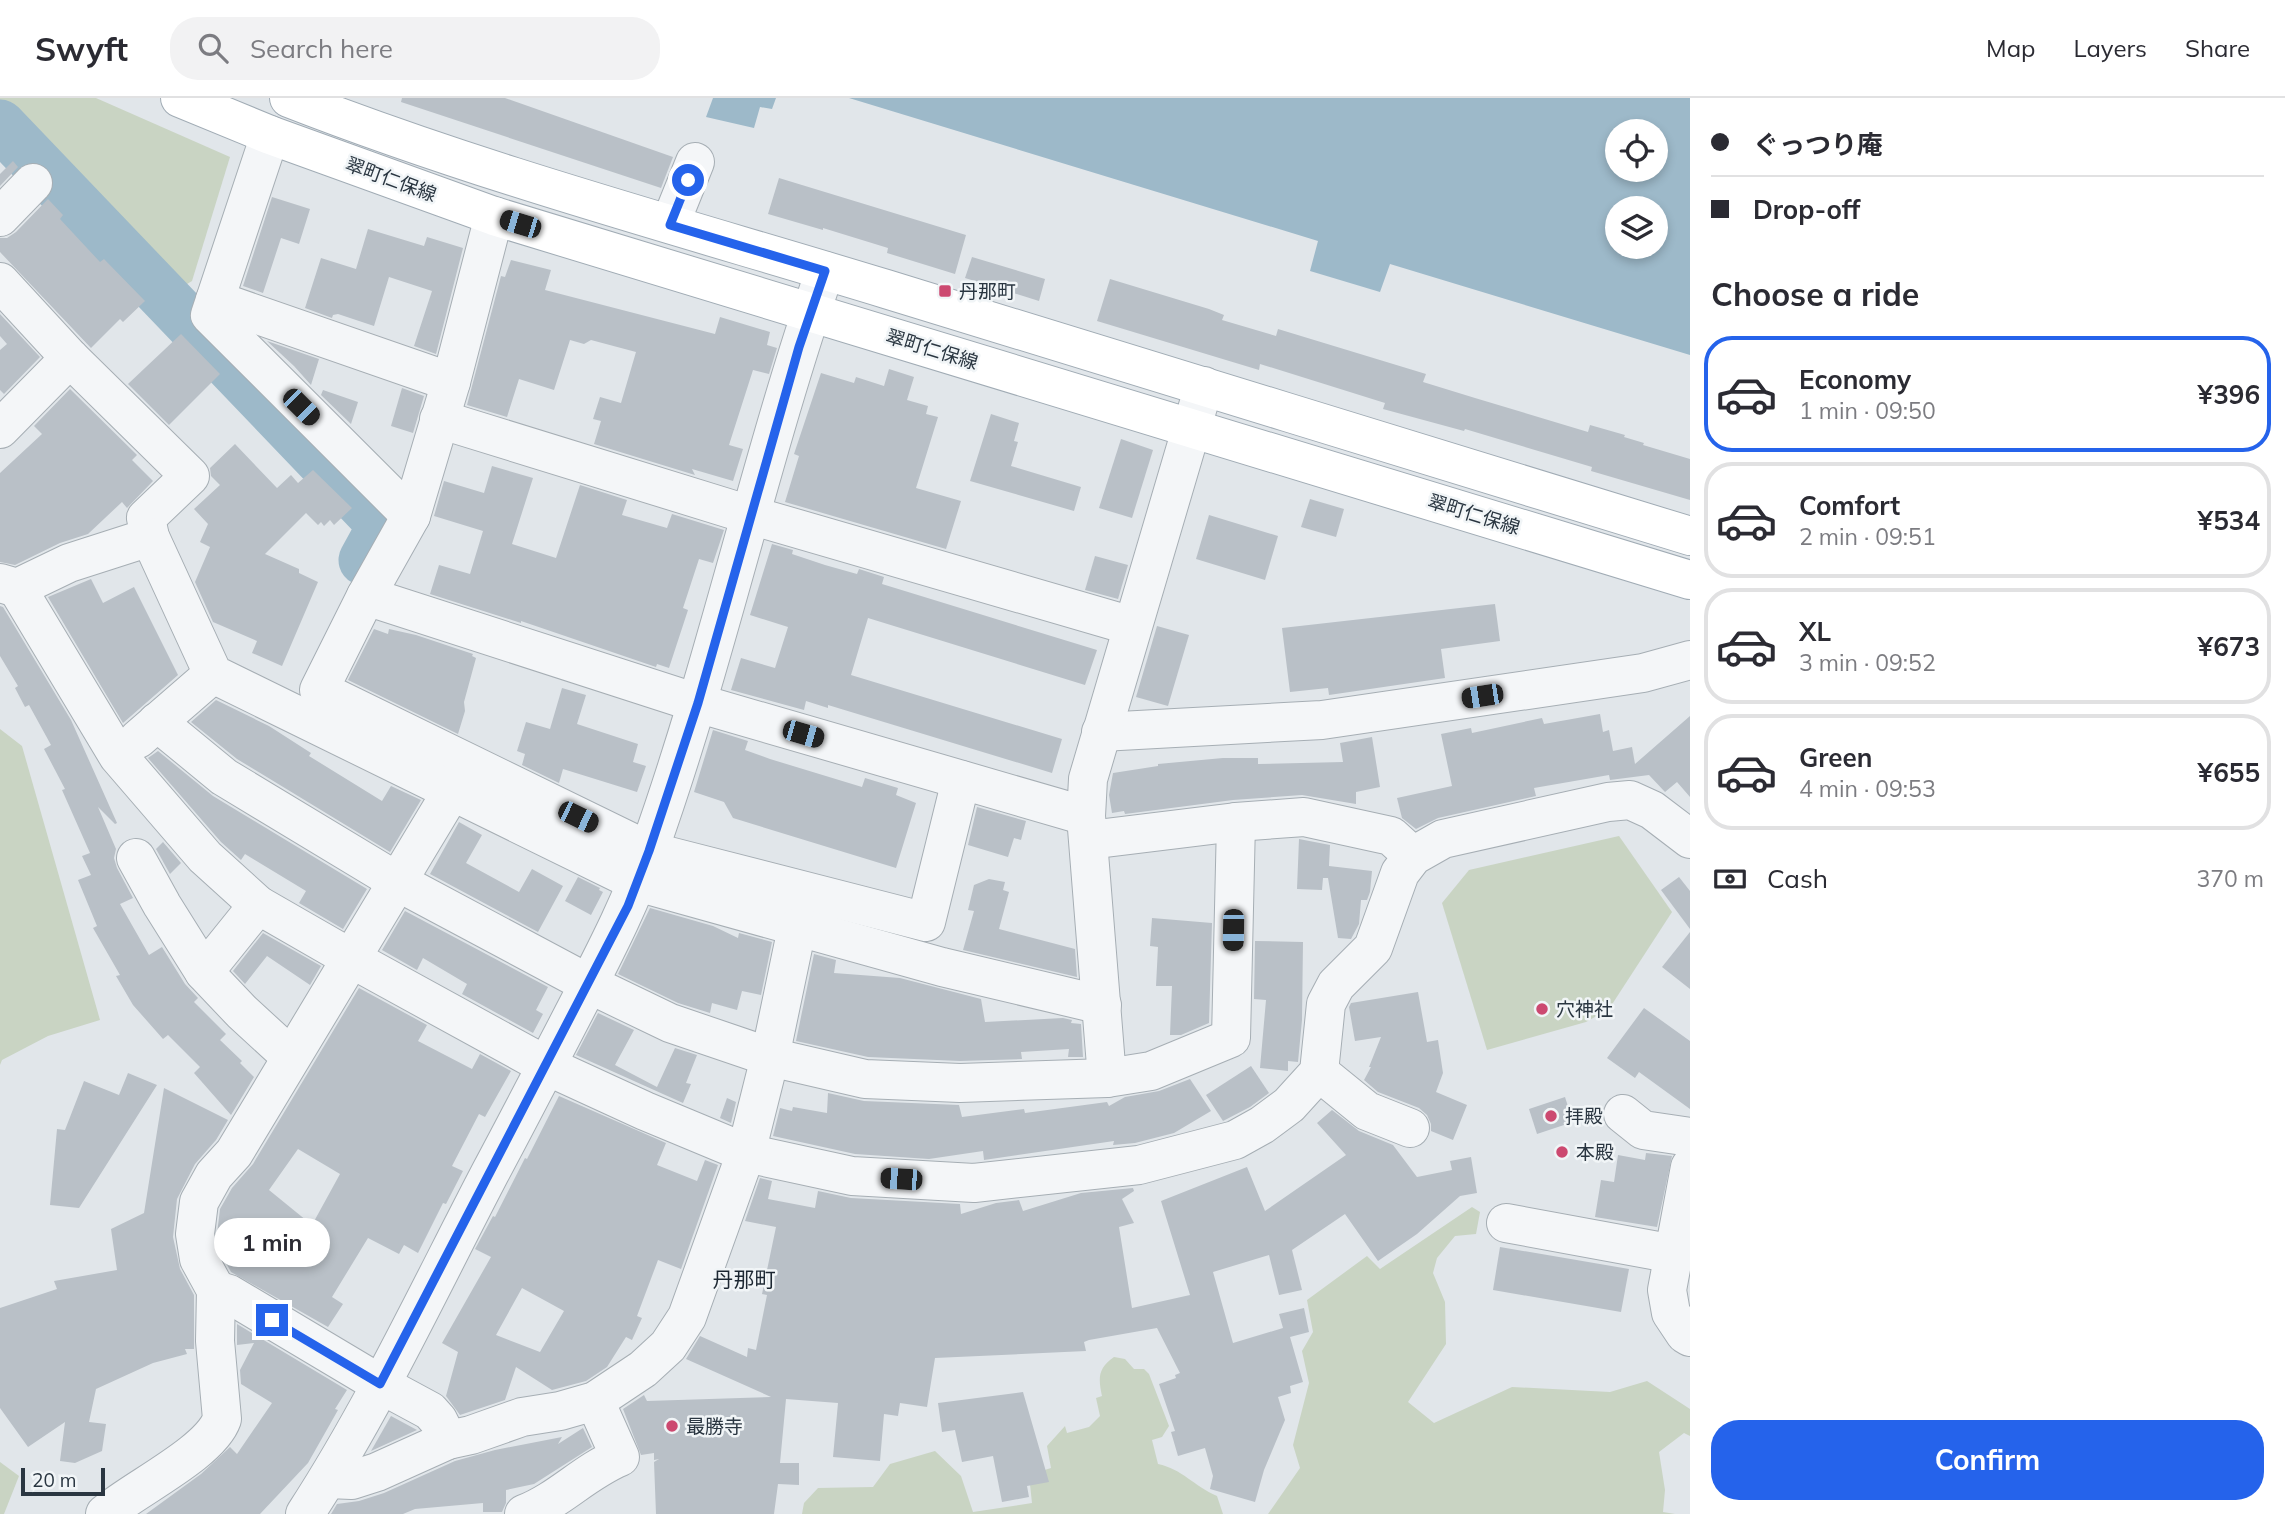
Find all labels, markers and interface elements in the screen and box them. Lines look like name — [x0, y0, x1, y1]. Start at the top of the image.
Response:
search box — [170, 17, 660, 80]
text: Swyft — [35, 28, 128, 69]
icon: search — [194, 29, 232, 67]
text: Search here — [250, 32, 393, 65]
text: Map — [1986, 33, 2035, 63]
text: Layers — [2073, 33, 2147, 63]
text: Share — [2185, 33, 2250, 63]
map controls — [1605, 119, 1668, 259]
button: locate — [1605, 119, 1668, 182]
text: ぐっつり庵 — [1753, 128, 1883, 161]
street label: 翠町仁保線 — [342, 151, 440, 207]
route start — [672, 164, 704, 196]
text: Drop-off — [1753, 193, 1860, 226]
button: layers — [1605, 196, 1668, 259]
car — [497, 208, 544, 240]
text: Choose a ride — [1711, 274, 1919, 314]
place label: 丹那町 — [959, 279, 1016, 303]
marker: 丹那町 — [937, 283, 953, 299]
street label: 翠町仁保線 — [883, 324, 981, 374]
icon: car — [1715, 363, 1778, 426]
text: Economy — [1799, 363, 1911, 396]
text: ¥396 — [2198, 378, 2260, 411]
car — [279, 385, 324, 429]
text: 1 min · 09:50 — [1799, 396, 1936, 425]
street label: 翠町仁保線 — [1425, 489, 1523, 539]
icon: car — [1715, 489, 1778, 552]
text: Comfort — [1799, 489, 1900, 522]
text: ¥534 — [2198, 504, 2260, 537]
text: 2 min · 09:51 — [1799, 522, 1936, 551]
icon: car — [1715, 615, 1778, 678]
text: XL — [1799, 615, 1831, 648]
text: ¥673 — [2198, 630, 2260, 663]
text: 3 min · 09:52 — [1799, 648, 1936, 677]
car — [1460, 682, 1505, 710]
car — [780, 718, 827, 750]
icon: car — [1715, 741, 1778, 804]
text: Green — [1799, 741, 1872, 774]
text: ¥655 — [2198, 756, 2260, 789]
text: 4 min · 09:53 — [1799, 774, 1936, 803]
car — [555, 798, 602, 836]
icon: cash — [1711, 860, 1749, 898]
text: Cash — [1767, 862, 1828, 895]
text: 370 m — [2196, 864, 2264, 893]
car — [1223, 909, 1244, 951]
place label: 穴神社 — [1556, 997, 1613, 1021]
marker: 穴神社 — [1534, 1001, 1550, 1017]
place label: 拝殿 — [1565, 1104, 1603, 1128]
marker: 拝殿 — [1543, 1108, 1559, 1124]
place label: 本殿 — [1576, 1140, 1614, 1164]
marker: 本殿 — [1554, 1144, 1570, 1160]
car — [880, 1167, 923, 1191]
callout: 1 min — [214, 1218, 330, 1268]
text: 1 min — [242, 1228, 302, 1257]
district label: 丹那町 — [713, 1266, 776, 1292]
route end — [256, 1304, 288, 1336]
place label: 最勝寺 — [686, 1414, 743, 1438]
marker: 最勝寺 — [664, 1418, 680, 1434]
button: Confirm — [1711, 1420, 2264, 1500]
scale bar — [21, 1465, 105, 1497]
text: 20 m — [32, 1468, 76, 1492]

